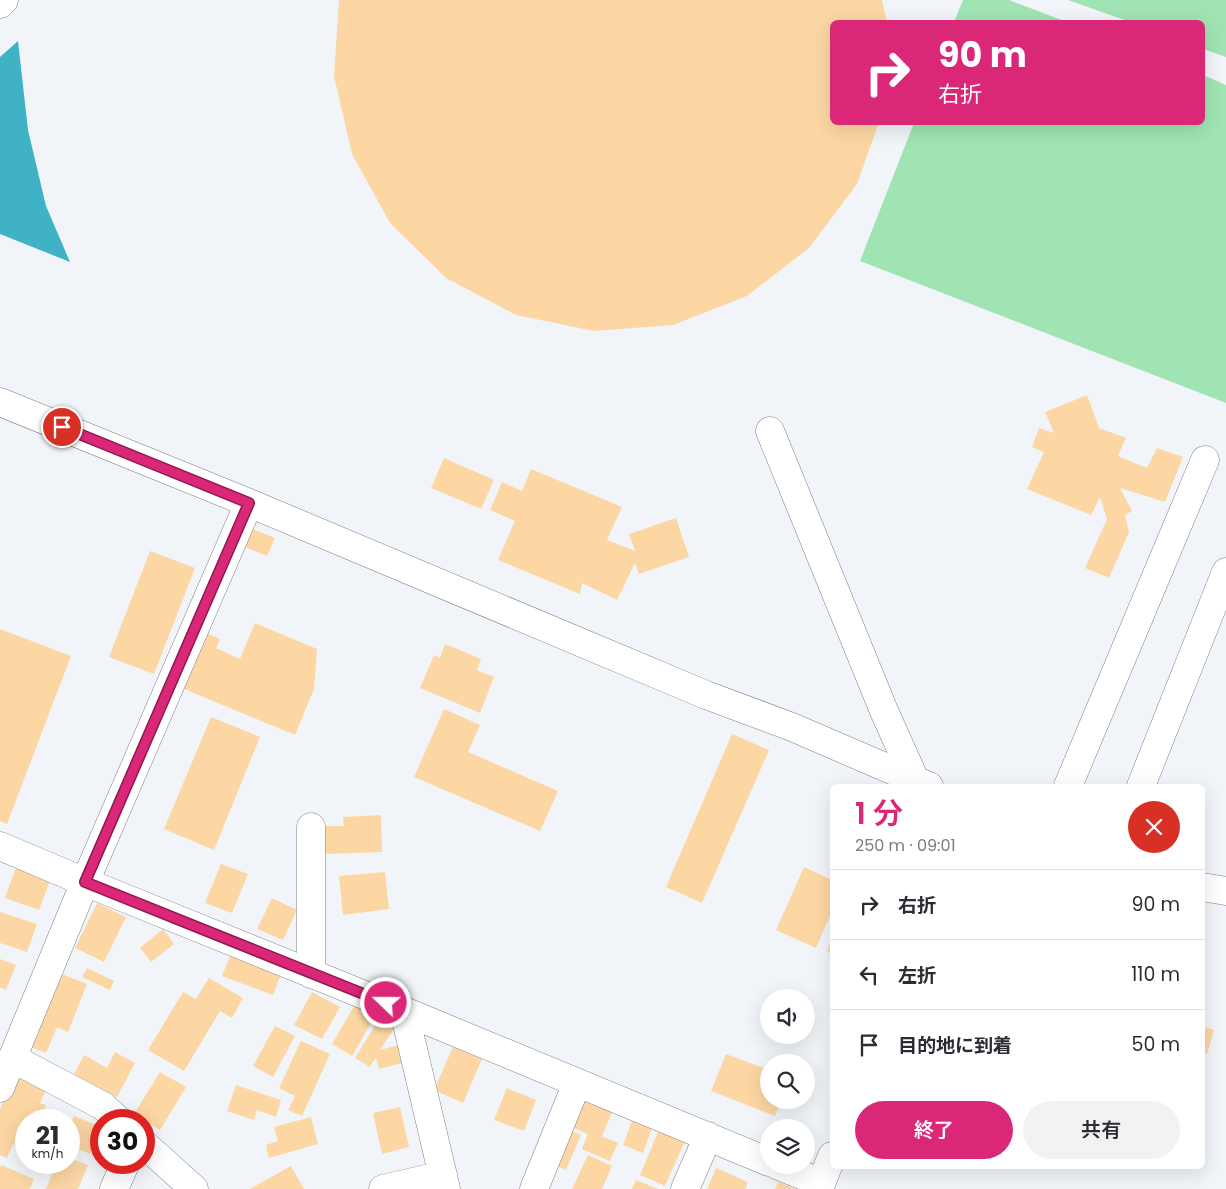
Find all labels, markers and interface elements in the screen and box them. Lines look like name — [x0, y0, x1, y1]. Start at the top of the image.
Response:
text: 90 m — [938, 30, 1027, 79]
icon: right — [855, 40, 920, 105]
text: 右折 — [938, 79, 982, 110]
pin — [41, 406, 83, 448]
icon: arrive — [48, 413, 76, 441]
text: 1 分 — [855, 792, 903, 835]
button: close — [1128, 801, 1180, 853]
text: 250 m · 09:01 — [855, 834, 956, 857]
icon: right — [855, 891, 883, 919]
text: 90 m — [1131, 891, 1180, 918]
text: 右折 — [898, 892, 936, 919]
icon: left — [855, 961, 883, 989]
text: 110 m — [1131, 961, 1180, 988]
text: 左折 — [898, 962, 936, 989]
position arrow — [359, 976, 411, 1028]
map controls — [760, 989, 815, 1174]
button: sound — [760, 989, 815, 1044]
icon: arrive — [855, 1031, 883, 1059]
text: 50 m — [1131, 1031, 1180, 1058]
text: 目的地に到着 — [898, 1032, 1012, 1059]
button: search — [760, 1054, 815, 1109]
button: 終了 — [855, 1101, 1013, 1159]
button: 共有 — [1023, 1101, 1180, 1159]
speed limit sign: 30 — [90, 1109, 155, 1174]
text: 21 — [36, 1118, 59, 1153]
button: layers — [760, 1119, 815, 1174]
text: km/h — [32, 1145, 63, 1162]

